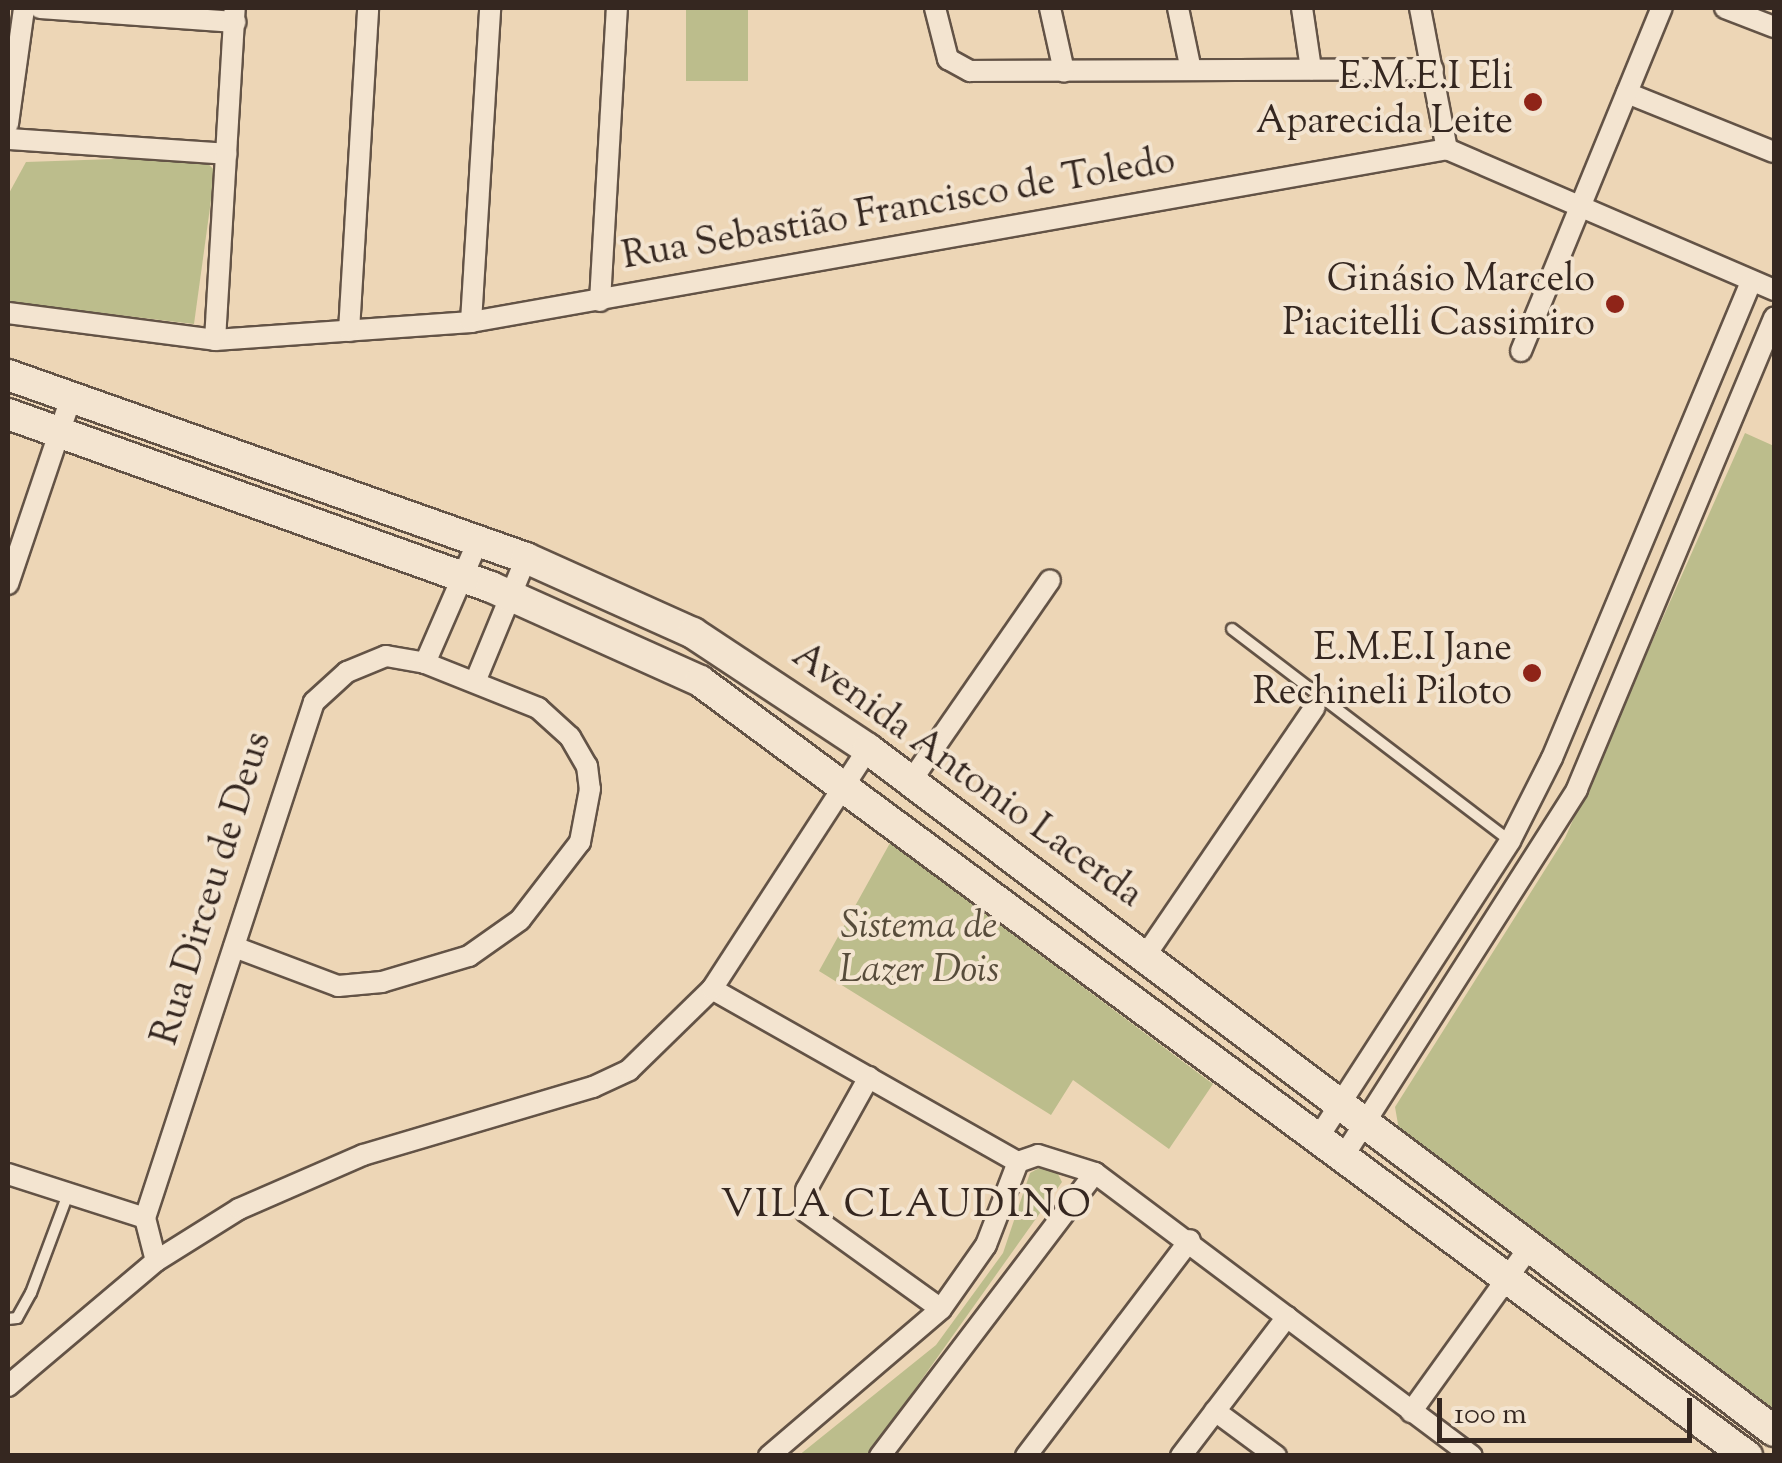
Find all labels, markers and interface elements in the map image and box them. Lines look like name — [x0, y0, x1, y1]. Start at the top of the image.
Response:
place label: E.M.E.I Eli Aparecida Leite — [1256, 57, 1513, 146]
marker: E.M.E.I Eli Aparecida Leite — [1522, 91, 1544, 113]
street label: Rua Sebastião Francisco de Toledo — [619, 140, 1179, 282]
place label: Ginásio Marcelo Piacitelli Cassimiro — [1283, 259, 1595, 348]
marker: Ginásio Marcelo Piacitelli Cassimiro — [1604, 293, 1626, 315]
place label: E.M.E.I Jane Rechineli Piloto — [1253, 628, 1512, 718]
street label: Avenida Antonio Lacerda — [782, 635, 1150, 919]
marker: E.M.E.I Jane Rechineli Piloto — [1521, 662, 1543, 684]
street label: Rua Dirceu de Deus — [145, 727, 283, 1051]
park label: Sistema de Lazer Dois — [839, 906, 999, 996]
district label: VILA CLAUDINO — [721, 1183, 1093, 1231]
scale bar — [1442, 1378, 1697, 1440]
text: 100 m — [1454, 1394, 1527, 1437]

